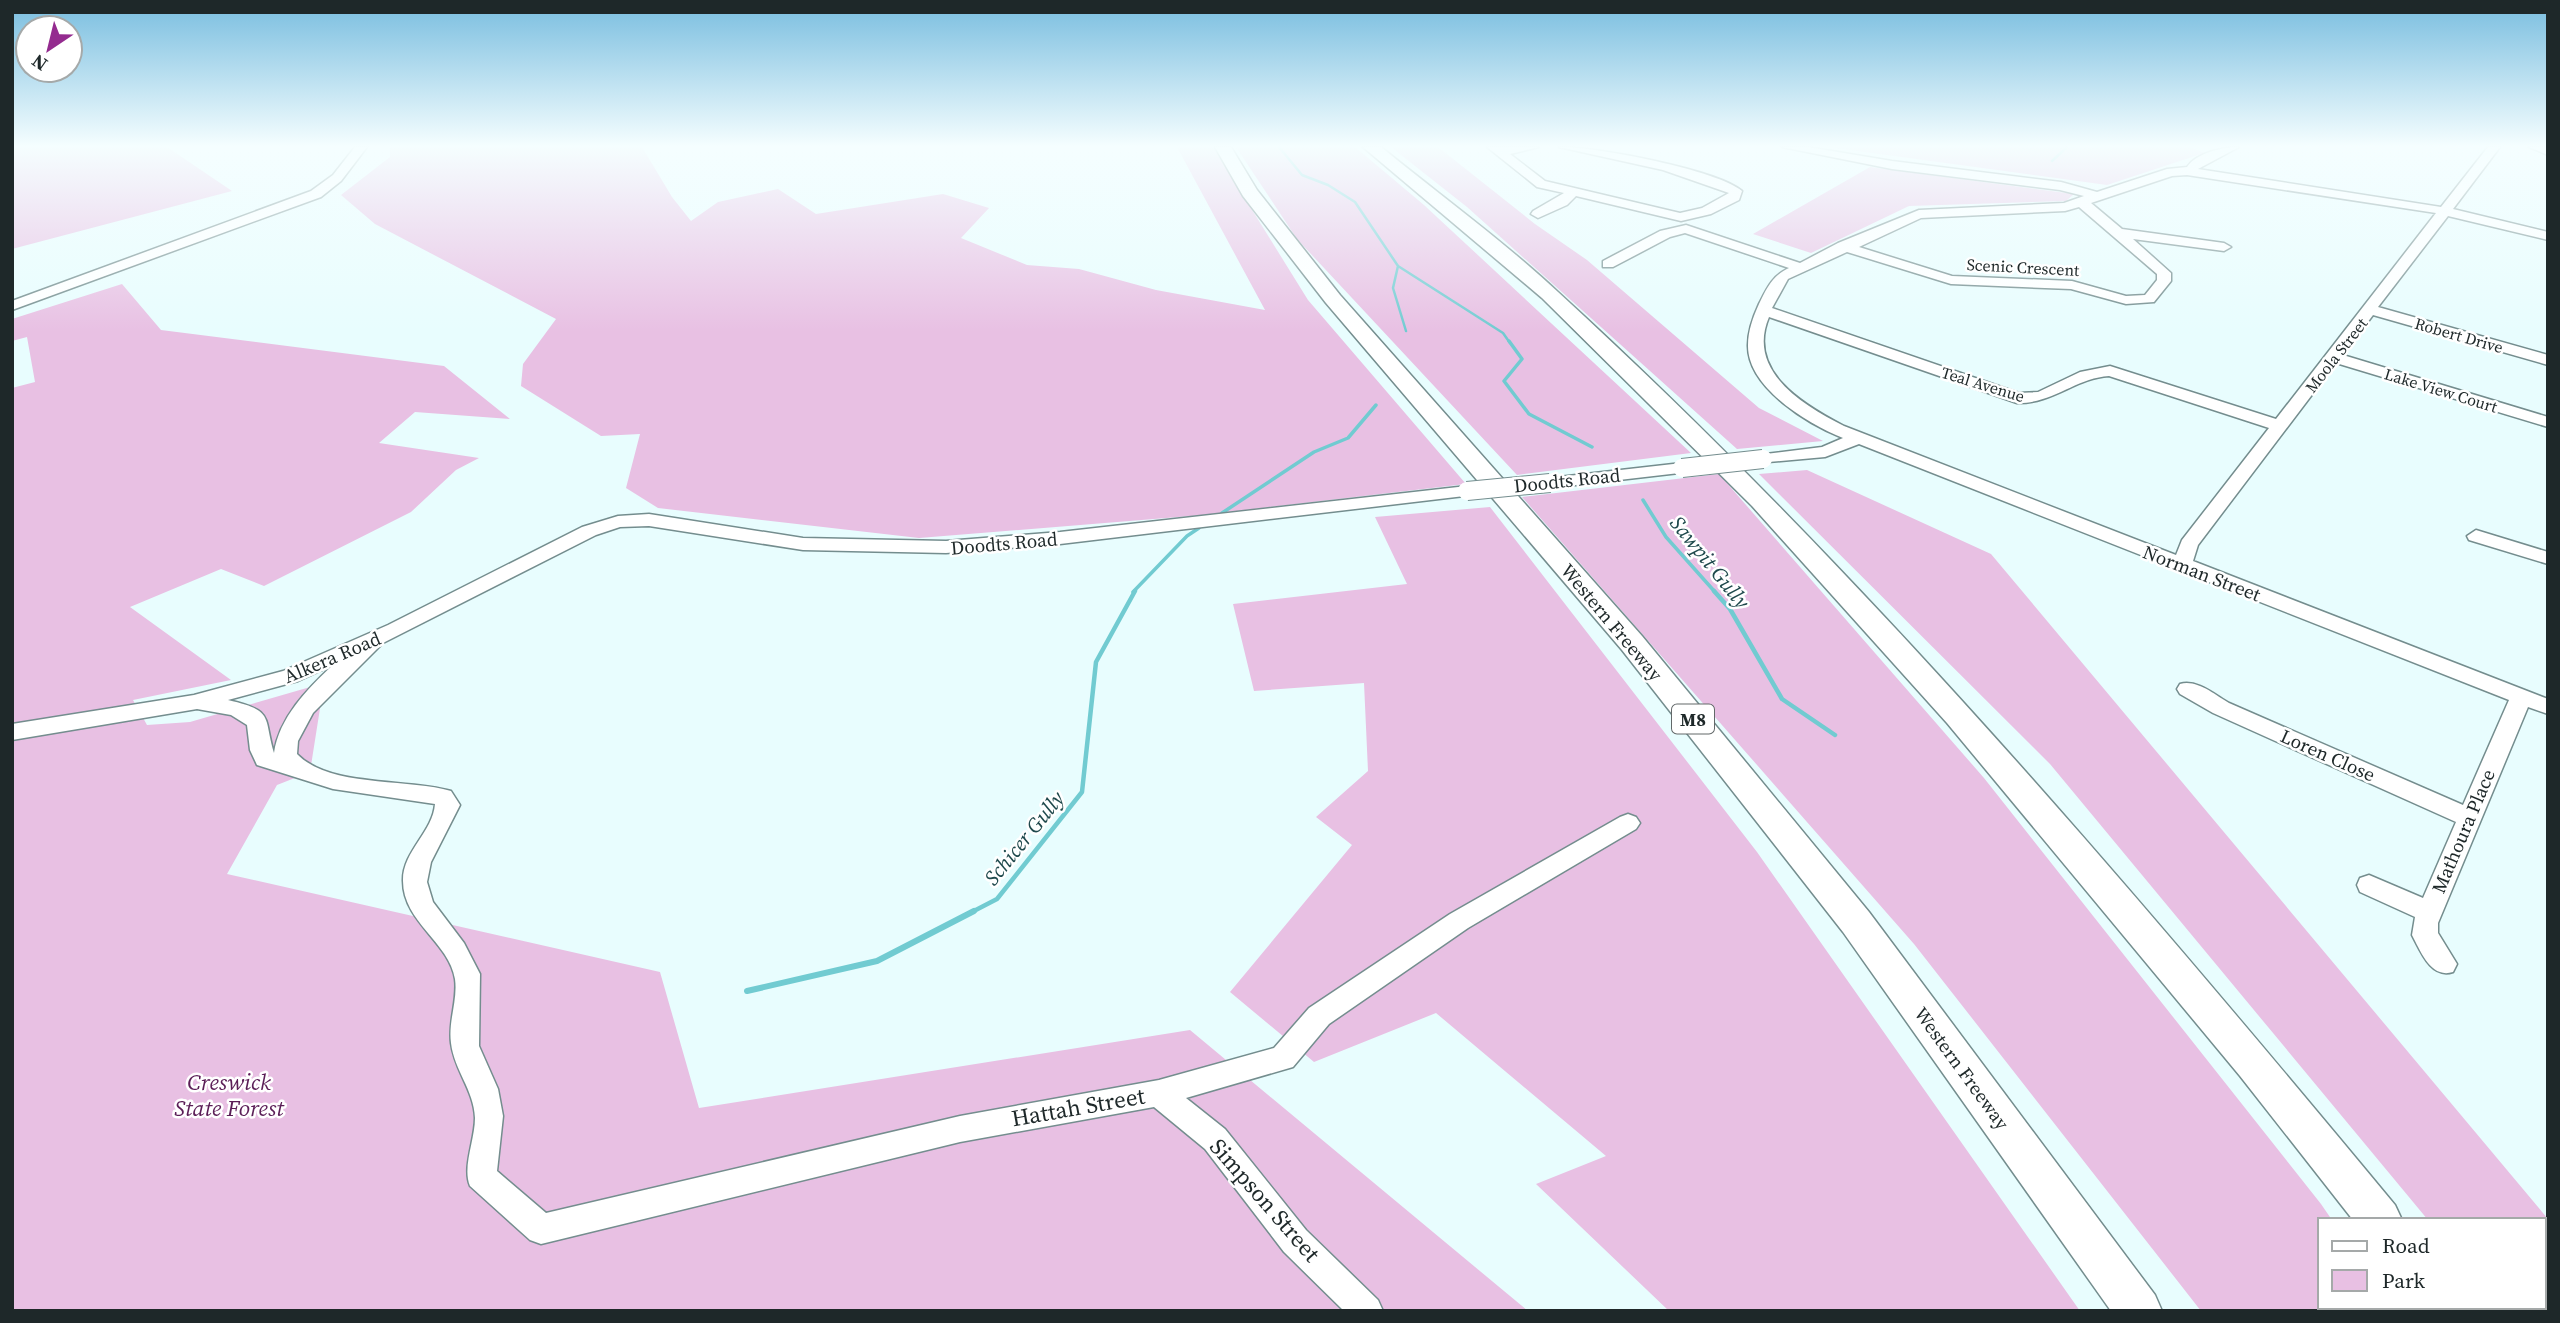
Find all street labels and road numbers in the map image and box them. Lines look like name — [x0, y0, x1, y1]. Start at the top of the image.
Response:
street label: Scenic Crescent — [1966, 253, 2081, 281]
street label: Moola Street — [2300, 312, 2373, 397]
street label: Robert Drive — [2412, 312, 2506, 358]
street label: Teal Avenue — [1939, 361, 2027, 407]
street label: Lake View Court — [2382, 362, 2501, 418]
street label: Doodts Road — [1512, 461, 1622, 499]
street label: Doodts Road — [950, 525, 1059, 561]
street label: Norman Street — [2139, 539, 2265, 608]
street label: Western Freeway — [1555, 558, 1669, 686]
street label: Alkera Road — [280, 625, 385, 689]
road number: M8 — [1672, 704, 1714, 734]
street label: Loren Close — [2276, 723, 2380, 787]
street label: Mathoura Place — [2425, 765, 2501, 897]
street label: Western Freeway — [1909, 1001, 2016, 1135]
street label: Hattah Street — [1009, 1079, 1148, 1134]
street label: Simpson Street — [1202, 1131, 1328, 1269]

